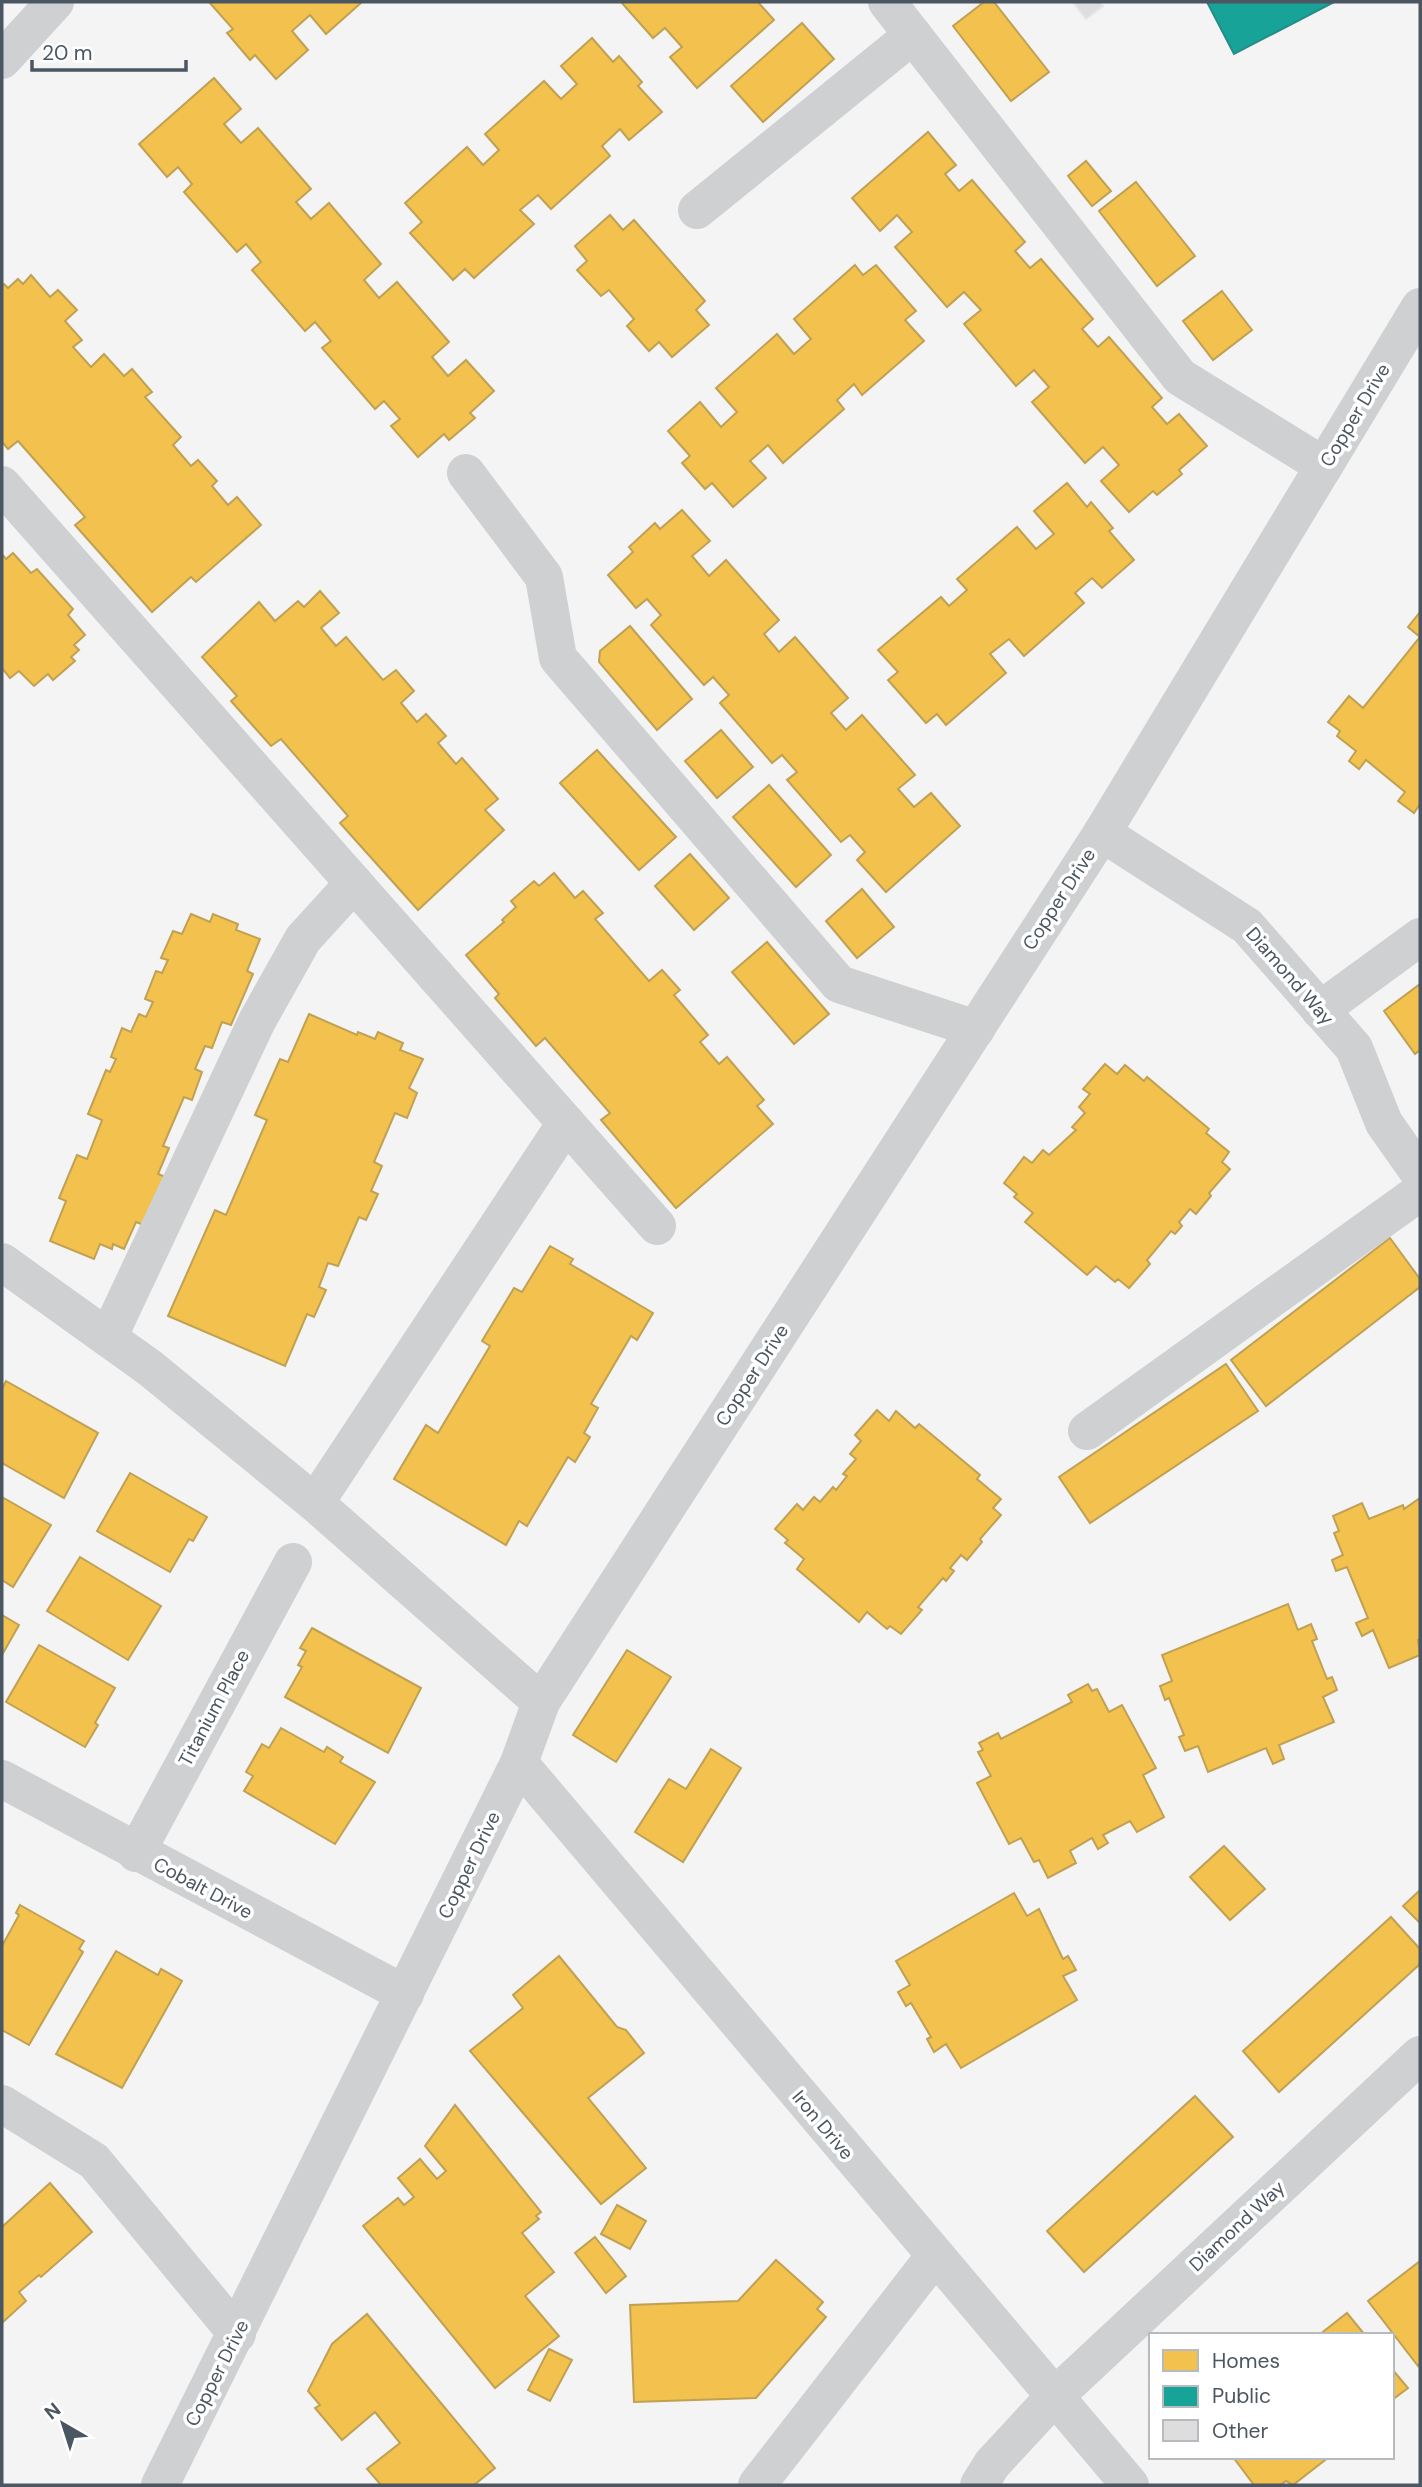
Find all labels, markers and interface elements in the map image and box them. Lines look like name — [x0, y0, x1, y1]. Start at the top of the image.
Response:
scale bar — [32, 28, 186, 72]
text: 20 m — [42, 39, 93, 67]
street label: Copper Drive — [1314, 359, 1396, 471]
street label: Copper Drive — [1017, 843, 1101, 955]
street label: Diamond Way — [1241, 922, 1340, 1031]
street label: Copper Drive — [710, 1319, 794, 1431]
street label: Titanium Place — [173, 1645, 255, 1771]
street label: Copper Drive — [432, 1807, 506, 1923]
street label: Cobalt Drive — [149, 1851, 257, 1925]
street label: Iron Drive — [787, 2085, 859, 2165]
street label: Diamond Way — [1184, 2175, 1290, 2277]
street label: Copper Drive — [179, 2315, 255, 2431]
legend — [1149, 2333, 1394, 2459]
text: Homes — [1212, 2347, 1280, 2375]
text: Public — [1212, 2382, 1271, 2410]
north arrow — [28, 2389, 98, 2459]
text: N — [39, 2397, 66, 2425]
text: Other — [1212, 2417, 1268, 2445]

